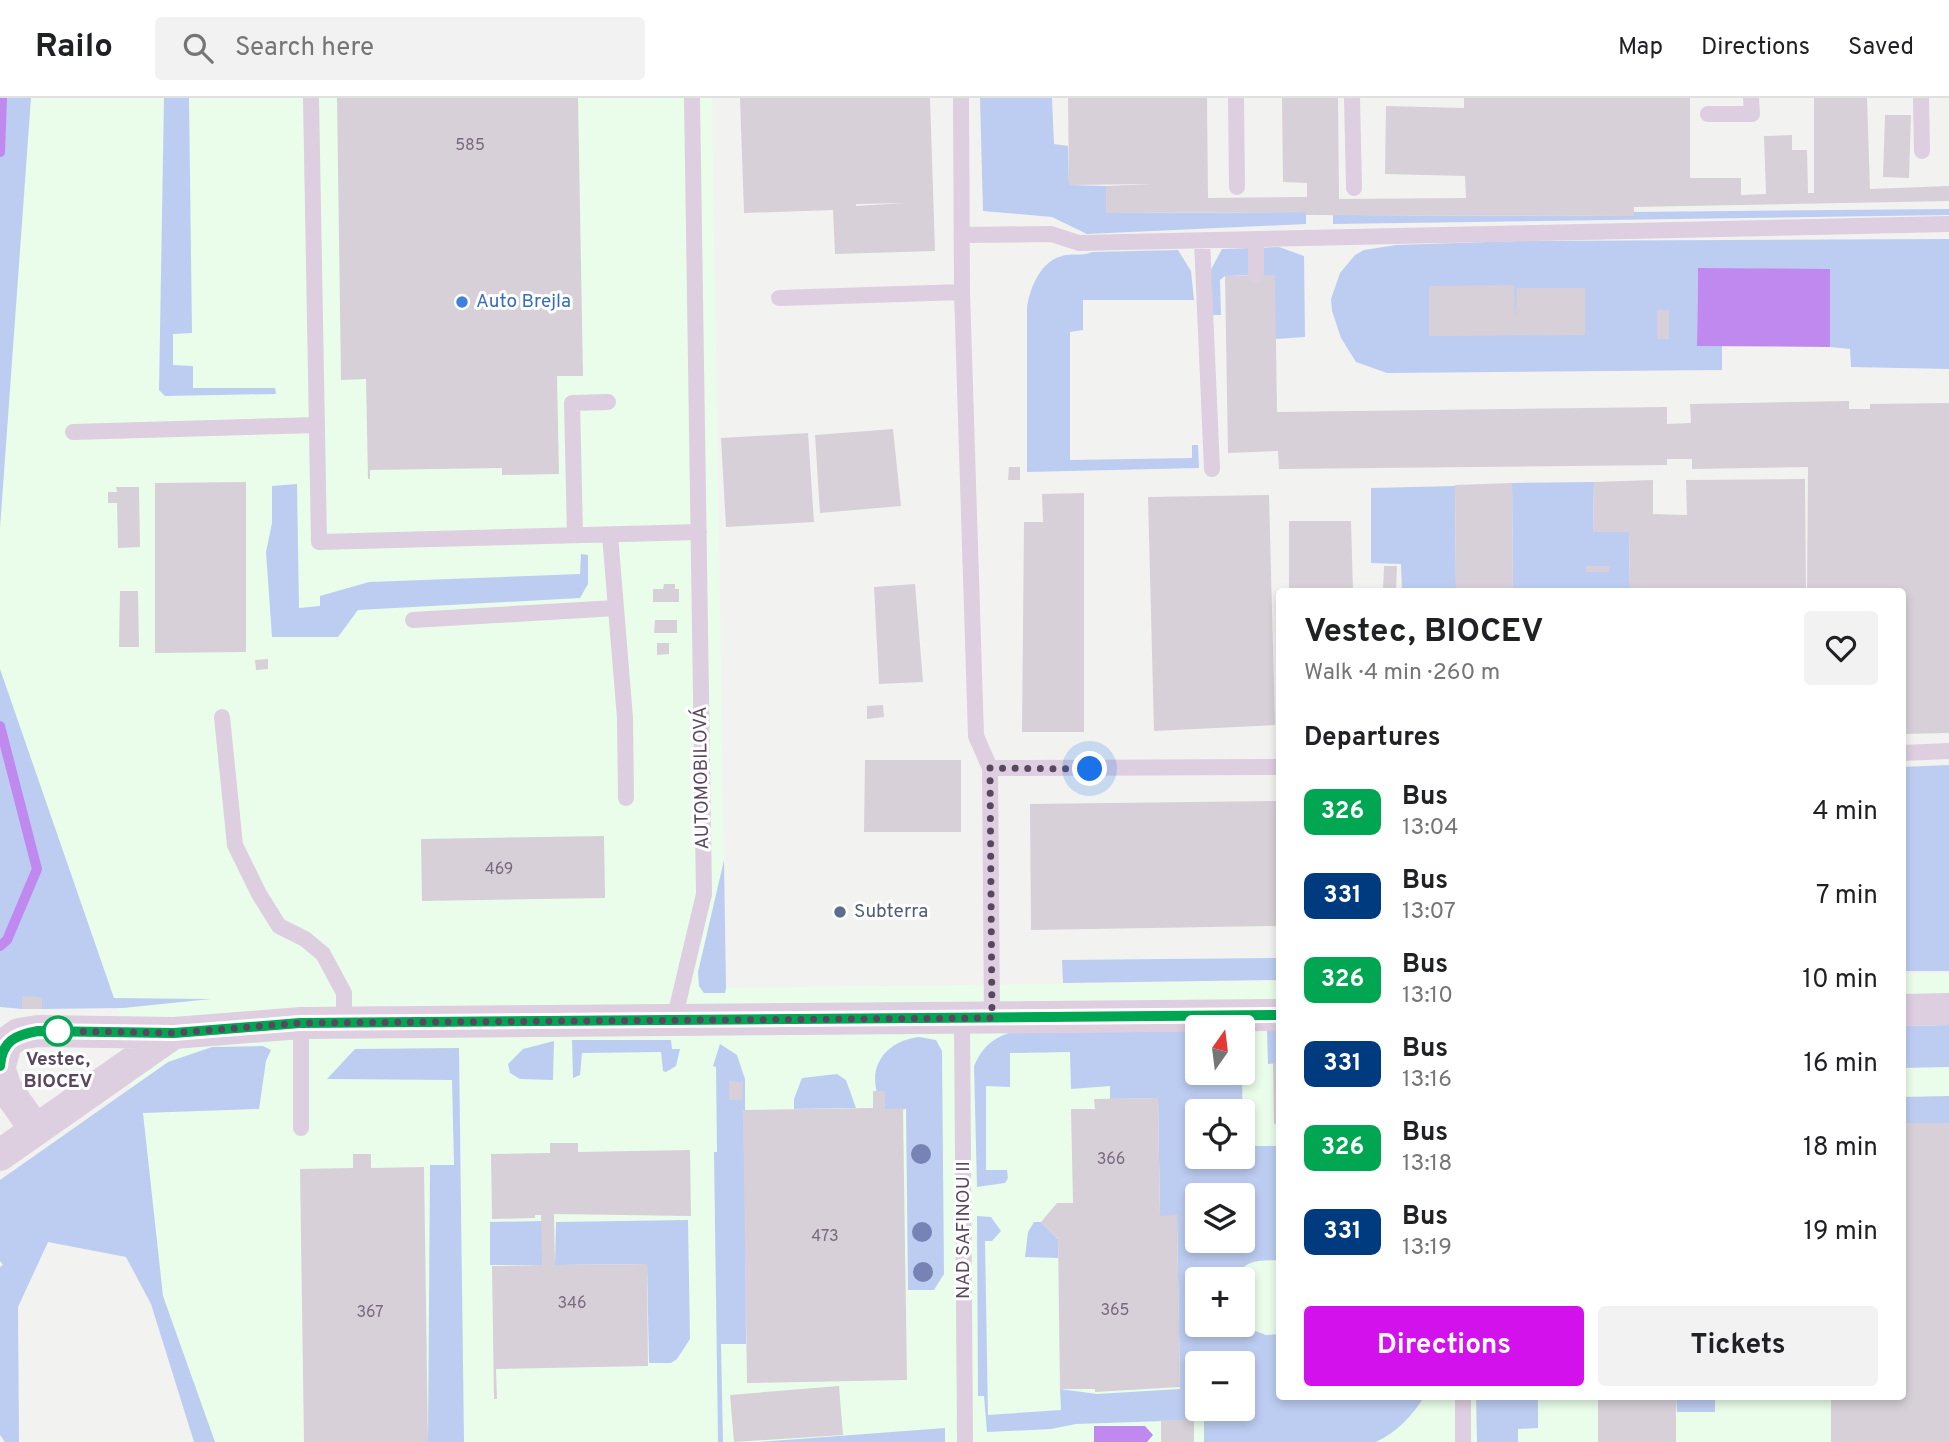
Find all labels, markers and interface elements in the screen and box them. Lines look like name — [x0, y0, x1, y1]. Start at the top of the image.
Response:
search box — [155, 17, 645, 80]
text: Railo — [35, 27, 113, 69]
icon: search — [179, 29, 217, 67]
text: Search here — [235, 32, 374, 65]
text: Map — [1618, 33, 1663, 63]
text: Directions — [1701, 33, 1810, 63]
text: Saved — [1848, 33, 1914, 63]
house number: 585 — [455, 136, 485, 156]
place label: Auto Brejla — [476, 290, 571, 314]
marker: Auto Brejla — [454, 294, 470, 310]
button: heart — [1804, 611, 1878, 685]
text: Vestec, BIOCEV — [1304, 612, 1543, 654]
text: Walk · 4 min · 260 m — [1304, 659, 1500, 688]
street label: AUTOMOBILOVÁ — [688, 706, 715, 850]
text: Departures — [1304, 722, 1441, 755]
your location — [1072, 751, 1107, 786]
text: Bus — [1402, 781, 1448, 814]
text: 4 min — [1812, 796, 1878, 829]
text: 326 — [1321, 797, 1364, 827]
text: 13:04 — [1402, 814, 1459, 843]
house number: 469 — [485, 860, 513, 880]
text: Bus — [1402, 865, 1448, 898]
text: 7 min — [1816, 880, 1878, 913]
text: 331 — [1323, 881, 1362, 911]
text: 13:07 — [1402, 898, 1456, 927]
place label: Subterra — [854, 900, 928, 924]
marker: Subterra — [832, 904, 848, 920]
text: Bus — [1402, 949, 1448, 982]
text: 10 min — [1802, 964, 1878, 997]
text: 326 — [1321, 965, 1364, 995]
text: 13:10 — [1402, 982, 1453, 1011]
north arrow — [1185, 1015, 1255, 1085]
map controls — [1185, 1015, 1255, 1421]
marker: Vestec, BIOCEV — [43, 1016, 73, 1046]
text: Bus — [1402, 1033, 1448, 1066]
place label: Vestec, BIOCEV — [24, 1048, 92, 1094]
text: 16 min — [1803, 1048, 1878, 1081]
text: 331 — [1323, 1049, 1362, 1079]
text: 13:16 — [1402, 1066, 1452, 1095]
button: locate — [1185, 1099, 1255, 1169]
text: Bus — [1402, 1117, 1448, 1150]
text: 18 min — [1803, 1132, 1878, 1165]
text: 326 — [1321, 1133, 1364, 1163]
house number: 366 — [1097, 1150, 1125, 1170]
text: 13:18 — [1402, 1150, 1452, 1179]
street label: NAD SAFINOU II — [952, 1161, 976, 1299]
button: layers — [1185, 1183, 1255, 1253]
text: Bus — [1402, 1201, 1448, 1234]
text: 19 min — [1803, 1216, 1878, 1249]
text: 331 — [1323, 1217, 1362, 1247]
house number: 473 — [811, 1227, 839, 1247]
text: 13:19 — [1402, 1234, 1452, 1263]
button: + — [1185, 1267, 1255, 1337]
house number: 346 — [557, 1294, 587, 1314]
house number: 365 — [1100, 1301, 1130, 1321]
house number: 367 — [356, 1303, 384, 1323]
button: Directions — [1304, 1306, 1584, 1386]
button: Tickets — [1598, 1306, 1878, 1386]
button: − — [1185, 1351, 1255, 1421]

